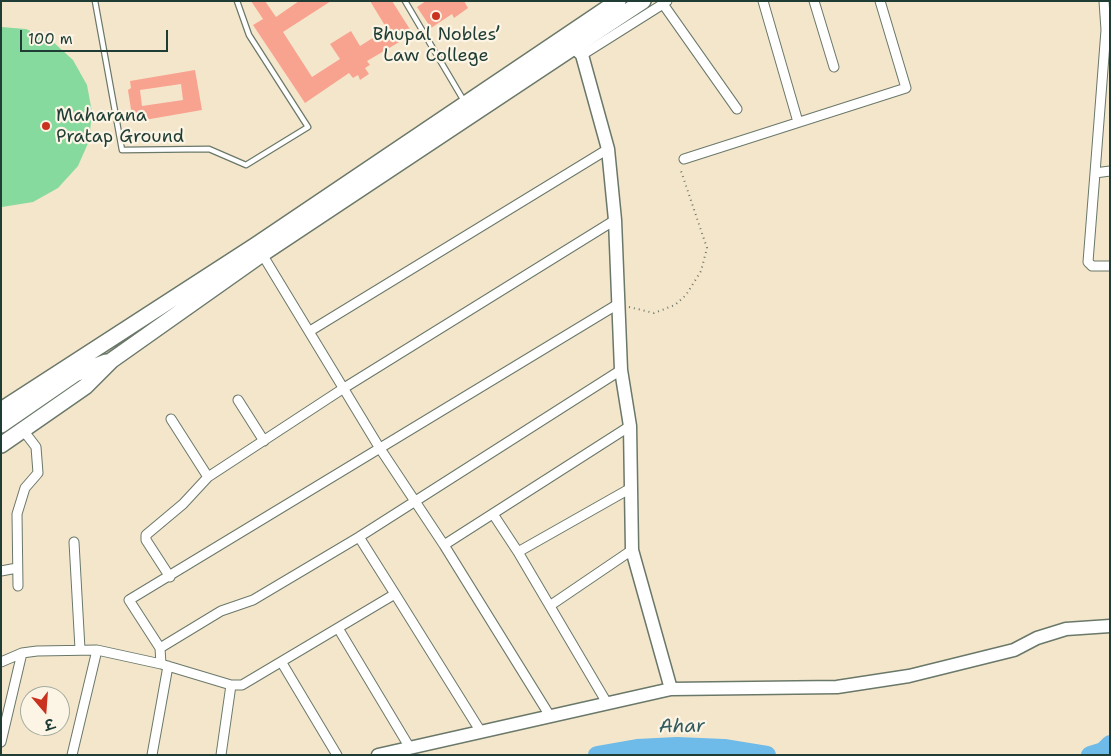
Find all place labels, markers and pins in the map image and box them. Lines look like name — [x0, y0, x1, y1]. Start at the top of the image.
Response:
marker: Bhupal Nobles’ Law College — [430, 10, 442, 22]
place label: Bhupal Nobles’ Law College — [373, 24, 499, 66]
place label: Maharana Pratap Ground — [56, 105, 184, 148]
marker: Maharana Pratap Ground — [40, 120, 52, 132]

